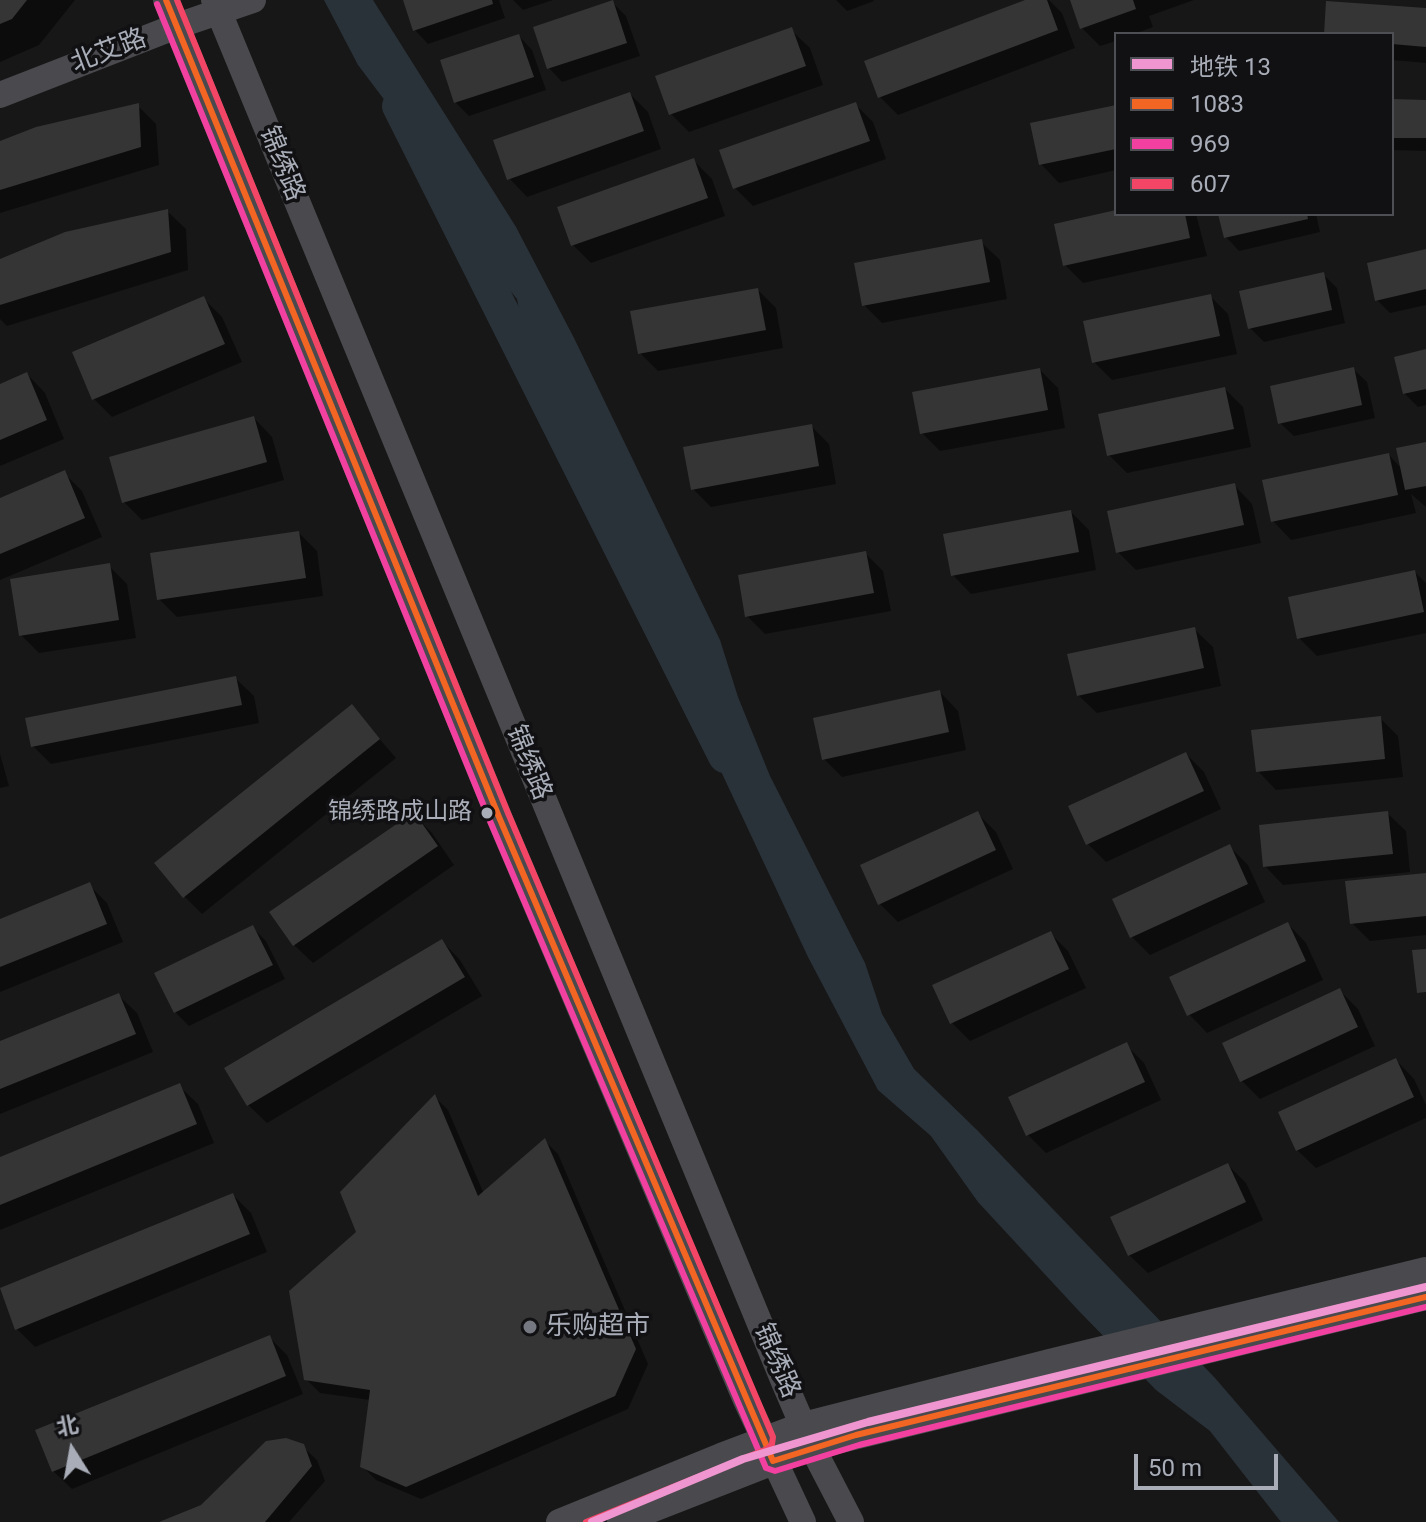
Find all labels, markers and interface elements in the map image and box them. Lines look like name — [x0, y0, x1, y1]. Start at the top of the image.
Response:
street label: 北艾路 — [67, 23, 151, 81]
legend — [1114, 32, 1394, 216]
text: 地铁 13 — [1190, 53, 1271, 81]
text: 1083 — [1190, 90, 1244, 118]
street label: 锦绣路 — [252, 122, 310, 206]
text: 969 — [1190, 130, 1230, 158]
text: 607 — [1190, 170, 1230, 198]
street label: 锦绣路 — [499, 721, 557, 805]
place label: 锦绣路成山路 — [328, 799, 472, 827]
marker: 锦绣路成山路 — [479, 805, 495, 821]
place label: 乐购超市 — [546, 1311, 650, 1343]
marker: 乐购超市 — [521, 1318, 539, 1336]
street label: 锦绣路 — [746, 1319, 806, 1403]
north arrow — [32, 1410, 112, 1490]
text: 北 — [54, 1412, 81, 1440]
scale bar — [1138, 1438, 1282, 1488]
text: 50 m — [1148, 1454, 1202, 1482]

